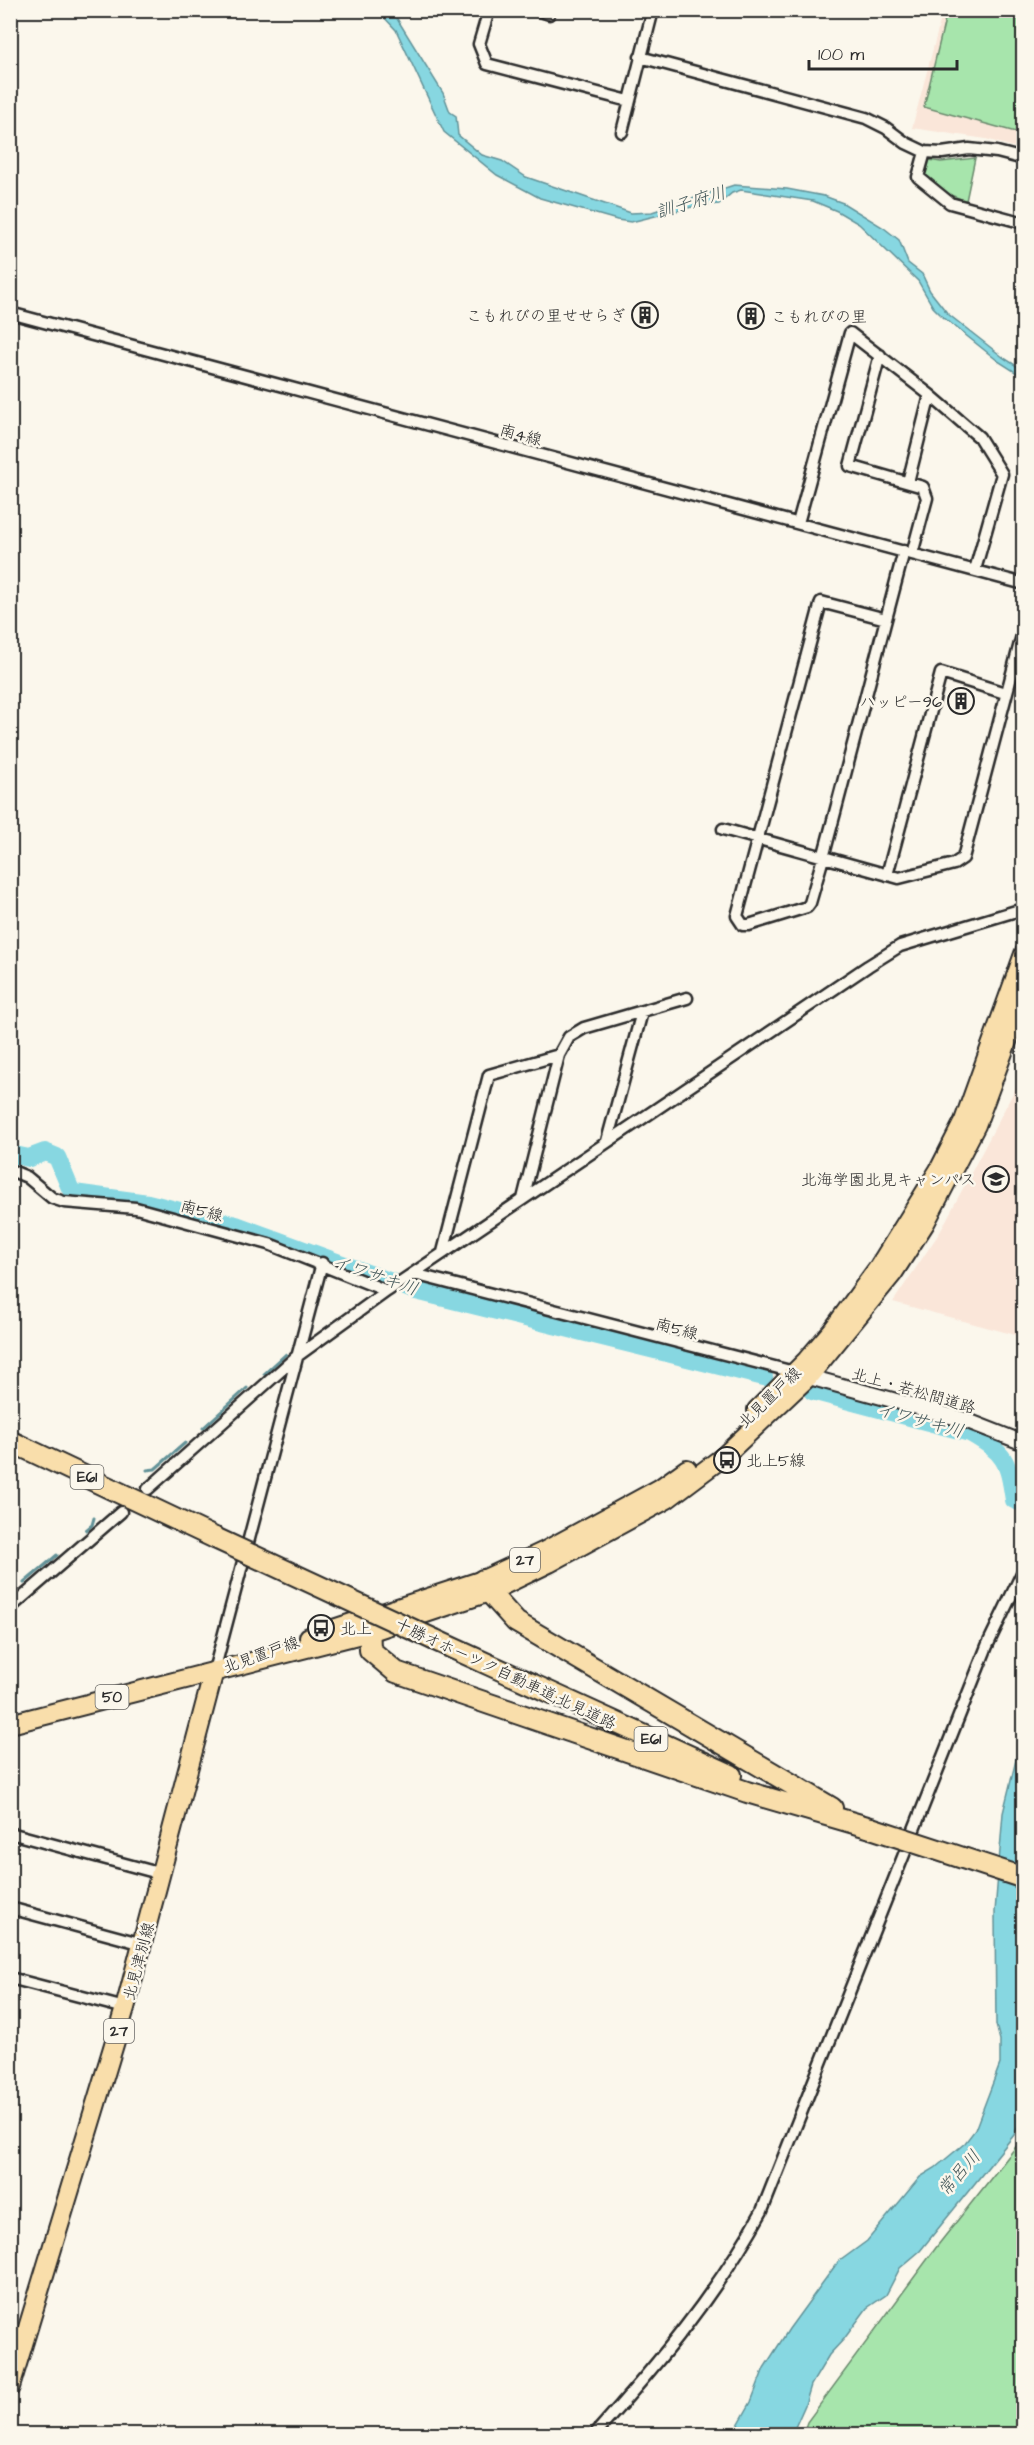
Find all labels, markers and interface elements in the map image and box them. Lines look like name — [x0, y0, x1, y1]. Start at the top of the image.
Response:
scale bar — [809, 33, 958, 71]
text: 100 m — [818, 42, 864, 67]
water label: 訓子府川 — [653, 180, 729, 225]
building icon: こもれびの里せせらぎ — [630, 300, 660, 330]
building icon: こもれびの里 — [736, 301, 766, 331]
place label: こもれびの里せせらぎ — [466, 305, 626, 327]
place label: こもれびの里 — [771, 306, 867, 328]
street label: 南4線 — [497, 419, 544, 451]
building icon: ハッピー96 — [946, 686, 976, 716]
place label: ハッピー96 — [860, 691, 942, 713]
school or university icon: 北海学園北見キャンパス — [981, 1164, 1011, 1194]
place label: 北海学園北見キャンパス — [801, 1169, 976, 1191]
street label: 南5線 — [178, 1195, 226, 1227]
water label: イワサキ川 — [328, 1249, 421, 1302]
street label: 南5線 — [653, 1313, 701, 1345]
street label: 北見置戸線 — [733, 1362, 806, 1433]
street label: 北上・若松間道路 — [849, 1363, 978, 1419]
water label: イワサキ川 — [873, 1397, 967, 1444]
bus stop icon: 北上5線 — [712, 1445, 742, 1475]
place label: 北上5線 — [746, 1450, 805, 1472]
road number: E61 — [70, 1465, 104, 1489]
road number: 27 — [510, 1548, 540, 1572]
bus stop icon: 北上 — [306, 1613, 336, 1643]
street label: 十勝オホーツク自動車道;北見道路 — [391, 1613, 620, 1735]
place label: 北上 — [340, 1618, 372, 1640]
street label: 北見置戸線 — [220, 1631, 303, 1679]
road number: 50 — [96, 1685, 128, 1709]
road number: E61 — [634, 1727, 668, 1751]
street label: 北見津別線 — [118, 1920, 160, 2003]
road number: 27 — [104, 2019, 134, 2043]
water label: 常呂川 — [932, 2145, 987, 2202]

